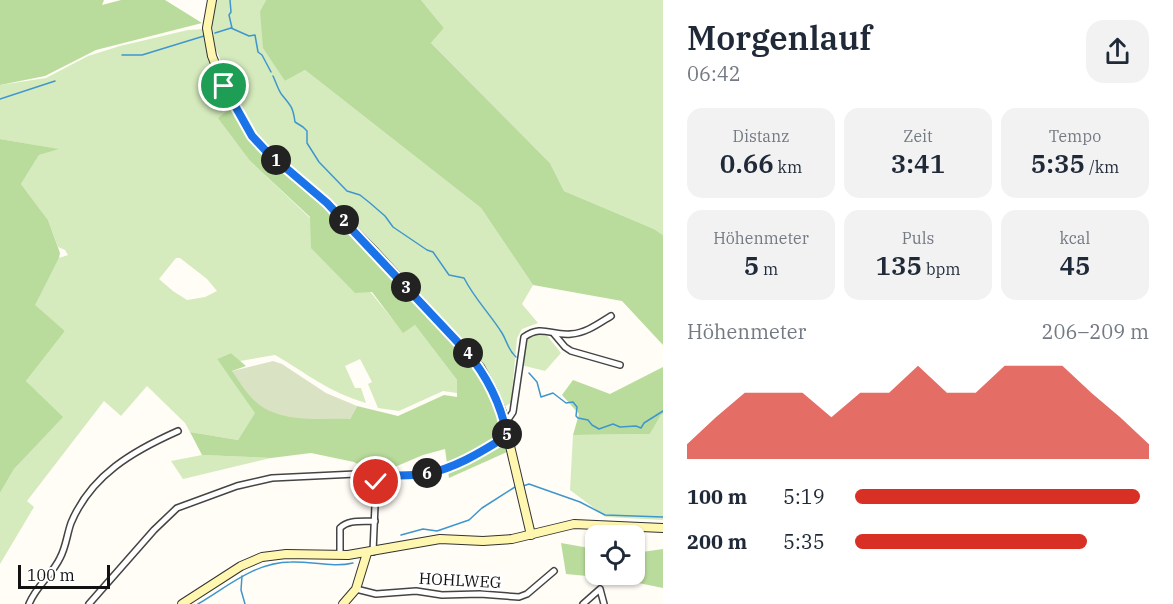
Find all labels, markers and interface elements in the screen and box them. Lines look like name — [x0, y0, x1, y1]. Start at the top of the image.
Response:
text: Morgenlauf — [687, 16, 872, 59]
button: share — [1086, 20, 1149, 83]
pin — [198, 60, 249, 111]
text: 06:42 — [687, 60, 741, 87]
icon: arrive — [207, 69, 240, 102]
text: Distanz — [733, 126, 789, 146]
text: Zeit — [903, 126, 933, 146]
text: Tempo — [1049, 126, 1101, 146]
pin: 1 — [261, 145, 291, 175]
text: 0.66 — [720, 146, 774, 180]
text: 3:41 — [891, 146, 945, 180]
text: 5:35 — [1031, 146, 1085, 180]
text: 1 — [271, 150, 281, 170]
text: km — [774, 157, 802, 177]
text: /km — [1085, 157, 1119, 177]
pin: 2 — [329, 205, 359, 235]
text: 2 — [339, 210, 349, 230]
text: Höhenmeter — [713, 228, 809, 248]
text: Puls — [902, 228, 934, 248]
text: kcal — [1060, 228, 1090, 248]
text: 5 — [744, 248, 759, 282]
text: 135 — [875, 248, 922, 282]
text: 45 — [1059, 248, 1091, 282]
text: m — [759, 259, 778, 279]
text: bpm — [922, 259, 961, 279]
pin: 3 — [391, 272, 421, 302]
text: 3 — [401, 277, 411, 297]
text: Höhenmeter — [687, 318, 806, 345]
text: 206–209 m — [1042, 318, 1149, 345]
pin: 4 — [453, 338, 483, 368]
text: 4 — [463, 343, 473, 363]
pin: 5 — [492, 419, 522, 449]
text: 5 — [502, 424, 512, 444]
pin — [350, 456, 401, 507]
pin: 6 — [412, 458, 442, 488]
text: 6 — [422, 463, 432, 483]
icon: check — [359, 465, 392, 498]
text: 100 m — [687, 483, 747, 510]
text: 5:19 — [783, 483, 825, 510]
map controls — [585, 525, 645, 585]
button: locate — [585, 525, 645, 585]
text: 200 m — [687, 528, 747, 555]
text: 5:35 — [783, 528, 825, 555]
scale bar — [18, 562, 110, 590]
text: 100 m — [27, 565, 75, 585]
street label: HOHLWEG — [418, 568, 502, 592]

